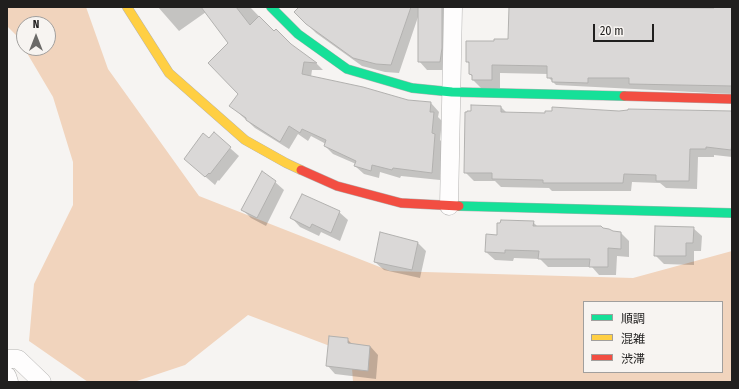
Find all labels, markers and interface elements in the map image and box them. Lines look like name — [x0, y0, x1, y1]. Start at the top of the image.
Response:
north arrow — [16, 16, 56, 56]
scale bar — [595, 16, 656, 42]
text: N — [33, 18, 39, 31]
text: 20 m — [600, 24, 624, 38]
legend — [583, 301, 723, 373]
text: 順調 — [621, 312, 645, 326]
text: 混雑 — [621, 332, 645, 346]
text: 渋滞 — [621, 352, 645, 366]

